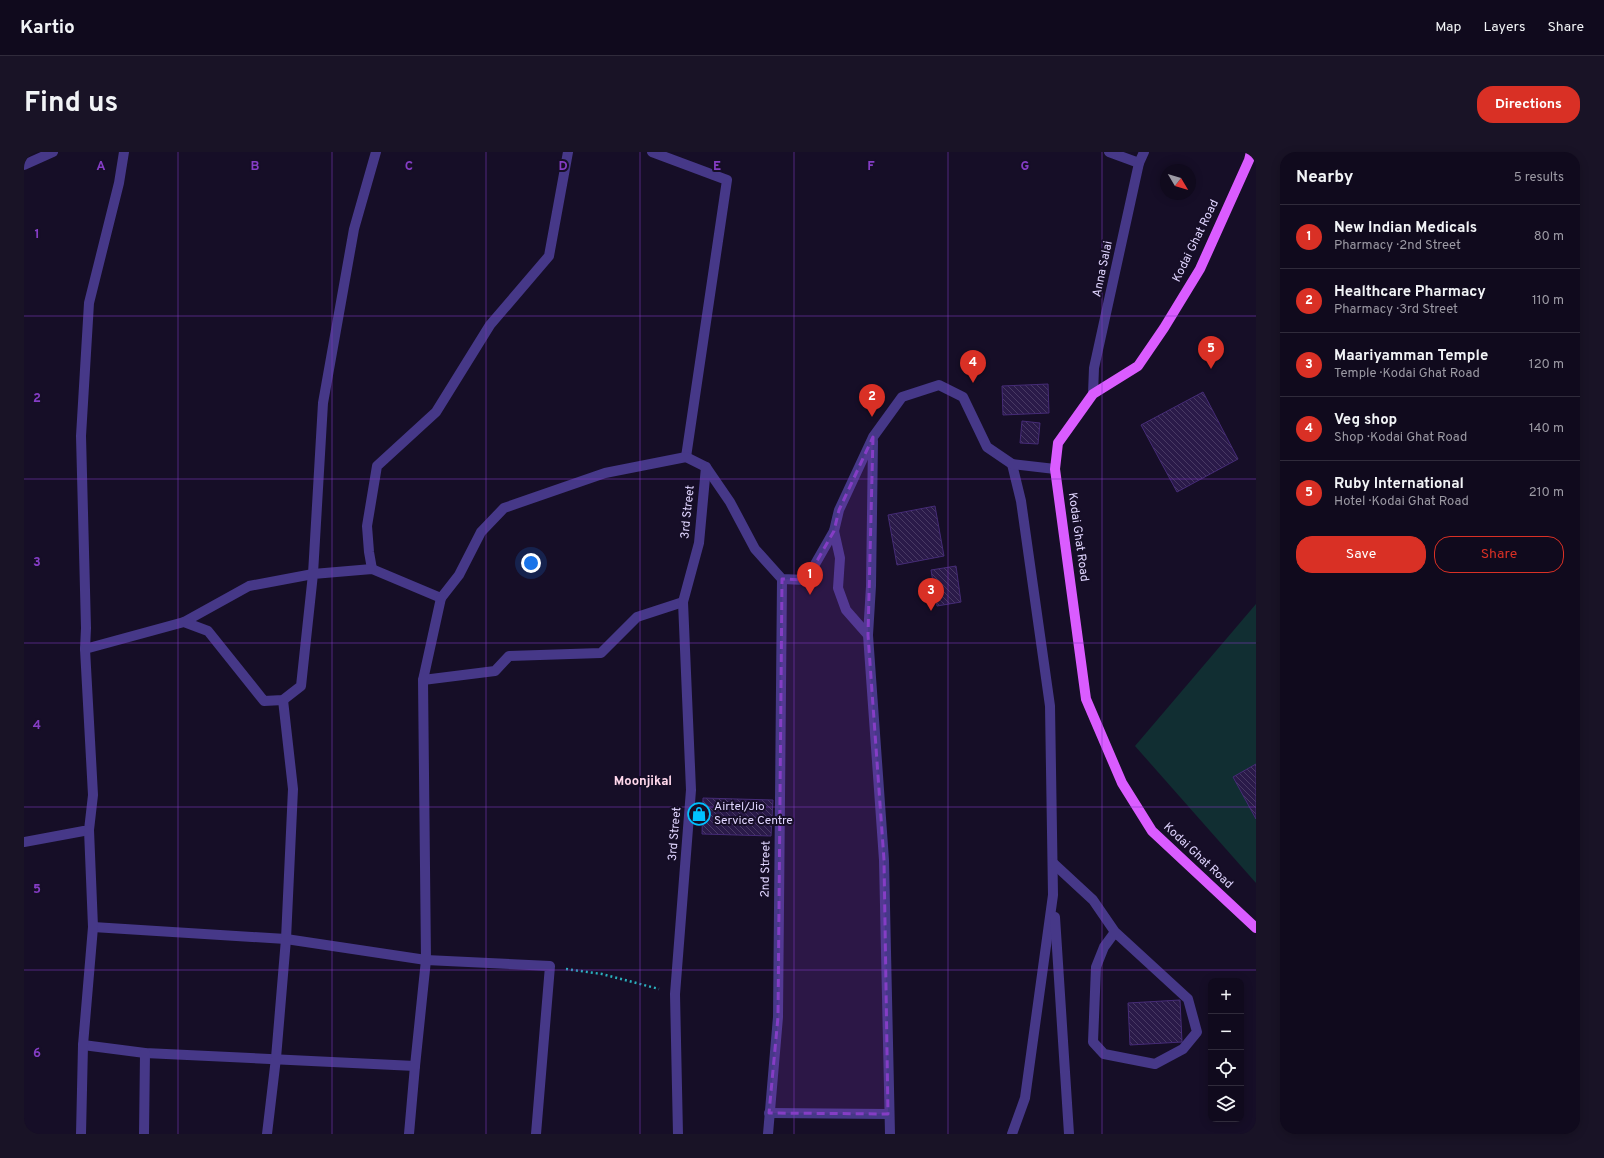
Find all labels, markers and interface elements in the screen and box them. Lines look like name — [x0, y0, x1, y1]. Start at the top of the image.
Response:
text: Kartio — [20, 16, 75, 40]
text: Map — [1435, 19, 1461, 36]
text: Layers — [1483, 19, 1525, 36]
text: Share — [1547, 19, 1584, 36]
text: Find us — [24, 86, 118, 122]
button: Directions — [1477, 86, 1580, 123]
text: A — [96, 159, 106, 175]
text: B — [251, 159, 260, 175]
text: C — [405, 159, 413, 175]
text: D — [558, 159, 568, 175]
text: E — [713, 159, 721, 175]
text: F — [867, 159, 875, 175]
text: G — [1021, 159, 1030, 175]
north arrow — [1160, 164, 1196, 200]
text: Nearby — [1296, 167, 1353, 189]
text: 5 results — [1514, 170, 1564, 186]
street label: Kodai Ghat Road — [1169, 197, 1223, 285]
text: New Indian Medicals — [1334, 219, 1477, 238]
text: 1 — [34, 227, 40, 243]
text: 1 — [1306, 229, 1312, 245]
text: 80 m — [1534, 229, 1564, 245]
text: Pharmacy · 2nd Street — [1334, 238, 1461, 254]
street label: Anna Salai — [1089, 239, 1117, 299]
text: Healthcare Pharmacy — [1334, 283, 1486, 302]
text: 2 — [1305, 293, 1313, 309]
text: 110 m — [1532, 293, 1564, 309]
text: Pharmacy · 3rd Street — [1334, 302, 1458, 318]
pin: 5 — [1198, 336, 1224, 369]
text: Maariyamman Temple — [1334, 347, 1488, 366]
pin: 4 — [960, 350, 986, 383]
text: 3 — [1305, 357, 1313, 373]
text: 120 m — [1529, 357, 1564, 373]
text: Temple · Kodai Ghat Road — [1334, 366, 1480, 382]
pin: 2 — [859, 384, 885, 417]
text: 2 — [33, 391, 41, 407]
text: Veg shop — [1334, 411, 1397, 430]
text: 4 — [1305, 421, 1313, 437]
text: 140 m — [1529, 421, 1564, 437]
text: Shop · Kodai Ghat Road — [1334, 430, 1467, 446]
text: Ruby International — [1334, 475, 1464, 494]
street label: 3rd Street — [677, 484, 699, 540]
text: 5 — [1305, 485, 1313, 501]
text: 210 m — [1529, 485, 1564, 501]
street label: Kodai Ghat Road — [1064, 491, 1092, 583]
text: Hotel · Kodai Ghat Road — [1334, 494, 1469, 510]
button: Save — [1296, 536, 1426, 573]
button: Share — [1434, 536, 1564, 573]
your location — [521, 553, 541, 573]
text: 3 — [33, 555, 41, 571]
pin: 1 — [797, 562, 823, 595]
pin: 3 — [918, 578, 944, 611]
text: 4 — [33, 718, 41, 734]
district label: Moonjikal — [614, 774, 672, 790]
place label: Airtel/Jio Service Centre — [714, 799, 793, 829]
shop icon: Airtel/Jio Service Centre — [686, 801, 712, 827]
street label: 3rd Street — [665, 806, 685, 862]
street label: Kodai Ghat Road — [1160, 820, 1236, 892]
street label: 2nd Street — [758, 840, 774, 898]
text: 5 — [33, 882, 41, 898]
map controls — [1208, 978, 1244, 1122]
button: + — [1208, 978, 1244, 1014]
button: − — [1208, 1014, 1244, 1050]
text: 6 — [33, 1046, 41, 1062]
button: locate — [1208, 1050, 1244, 1086]
button: layers — [1208, 1086, 1244, 1122]

